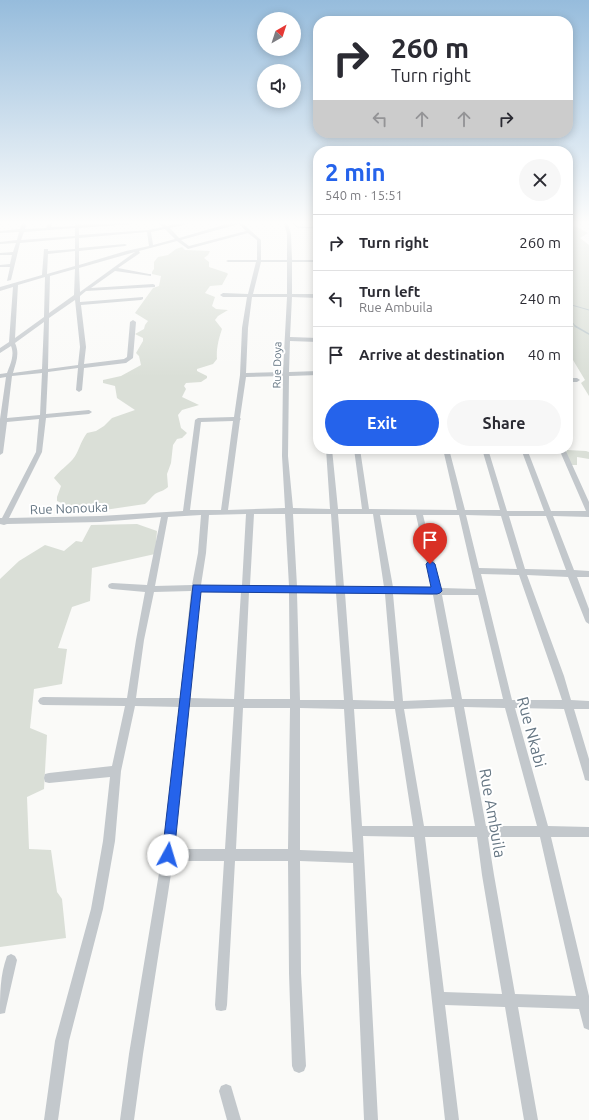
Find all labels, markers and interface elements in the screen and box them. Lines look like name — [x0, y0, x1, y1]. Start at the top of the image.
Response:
north arrow — [257, 12, 301, 56]
map controls — [257, 12, 301, 108]
icon: right — [325, 32, 377, 84]
text: 260 m — [391, 32, 469, 63]
button: sound — [257, 64, 301, 108]
text: Turn right — [391, 65, 471, 85]
icon: left — [369, 108, 391, 130]
icon: ahead — [411, 108, 433, 130]
icon: ahead — [453, 108, 475, 130]
icon: right — [495, 108, 517, 130]
text: 2 min — [325, 159, 386, 186]
button: close — [519, 159, 561, 201]
text: 540 m · 15:51 — [325, 188, 403, 202]
icon: right — [325, 232, 347, 254]
text: Turn right — [359, 234, 429, 251]
text: 260 m — [519, 234, 561, 251]
text: Turn left — [359, 283, 420, 300]
icon: left — [325, 288, 347, 310]
text: 240 m — [519, 290, 561, 307]
text: Rue Ambuila — [359, 300, 433, 314]
street label: Rue Doya — [271, 341, 283, 389]
icon: arrive — [325, 344, 347, 366]
text: Arrive at destination — [359, 346, 505, 363]
text: 40 m — [528, 346, 561, 363]
button: Exit — [325, 400, 439, 446]
button: Share — [447, 400, 561, 446]
street label: Rue Nonouka — [30, 500, 108, 516]
pin — [413, 523, 447, 564]
icon: arrive — [419, 529, 441, 551]
street label: Rue Nkabi — [514, 695, 550, 769]
street label: Rue Ambuila — [476, 767, 510, 859]
position arrow — [147, 834, 189, 876]

